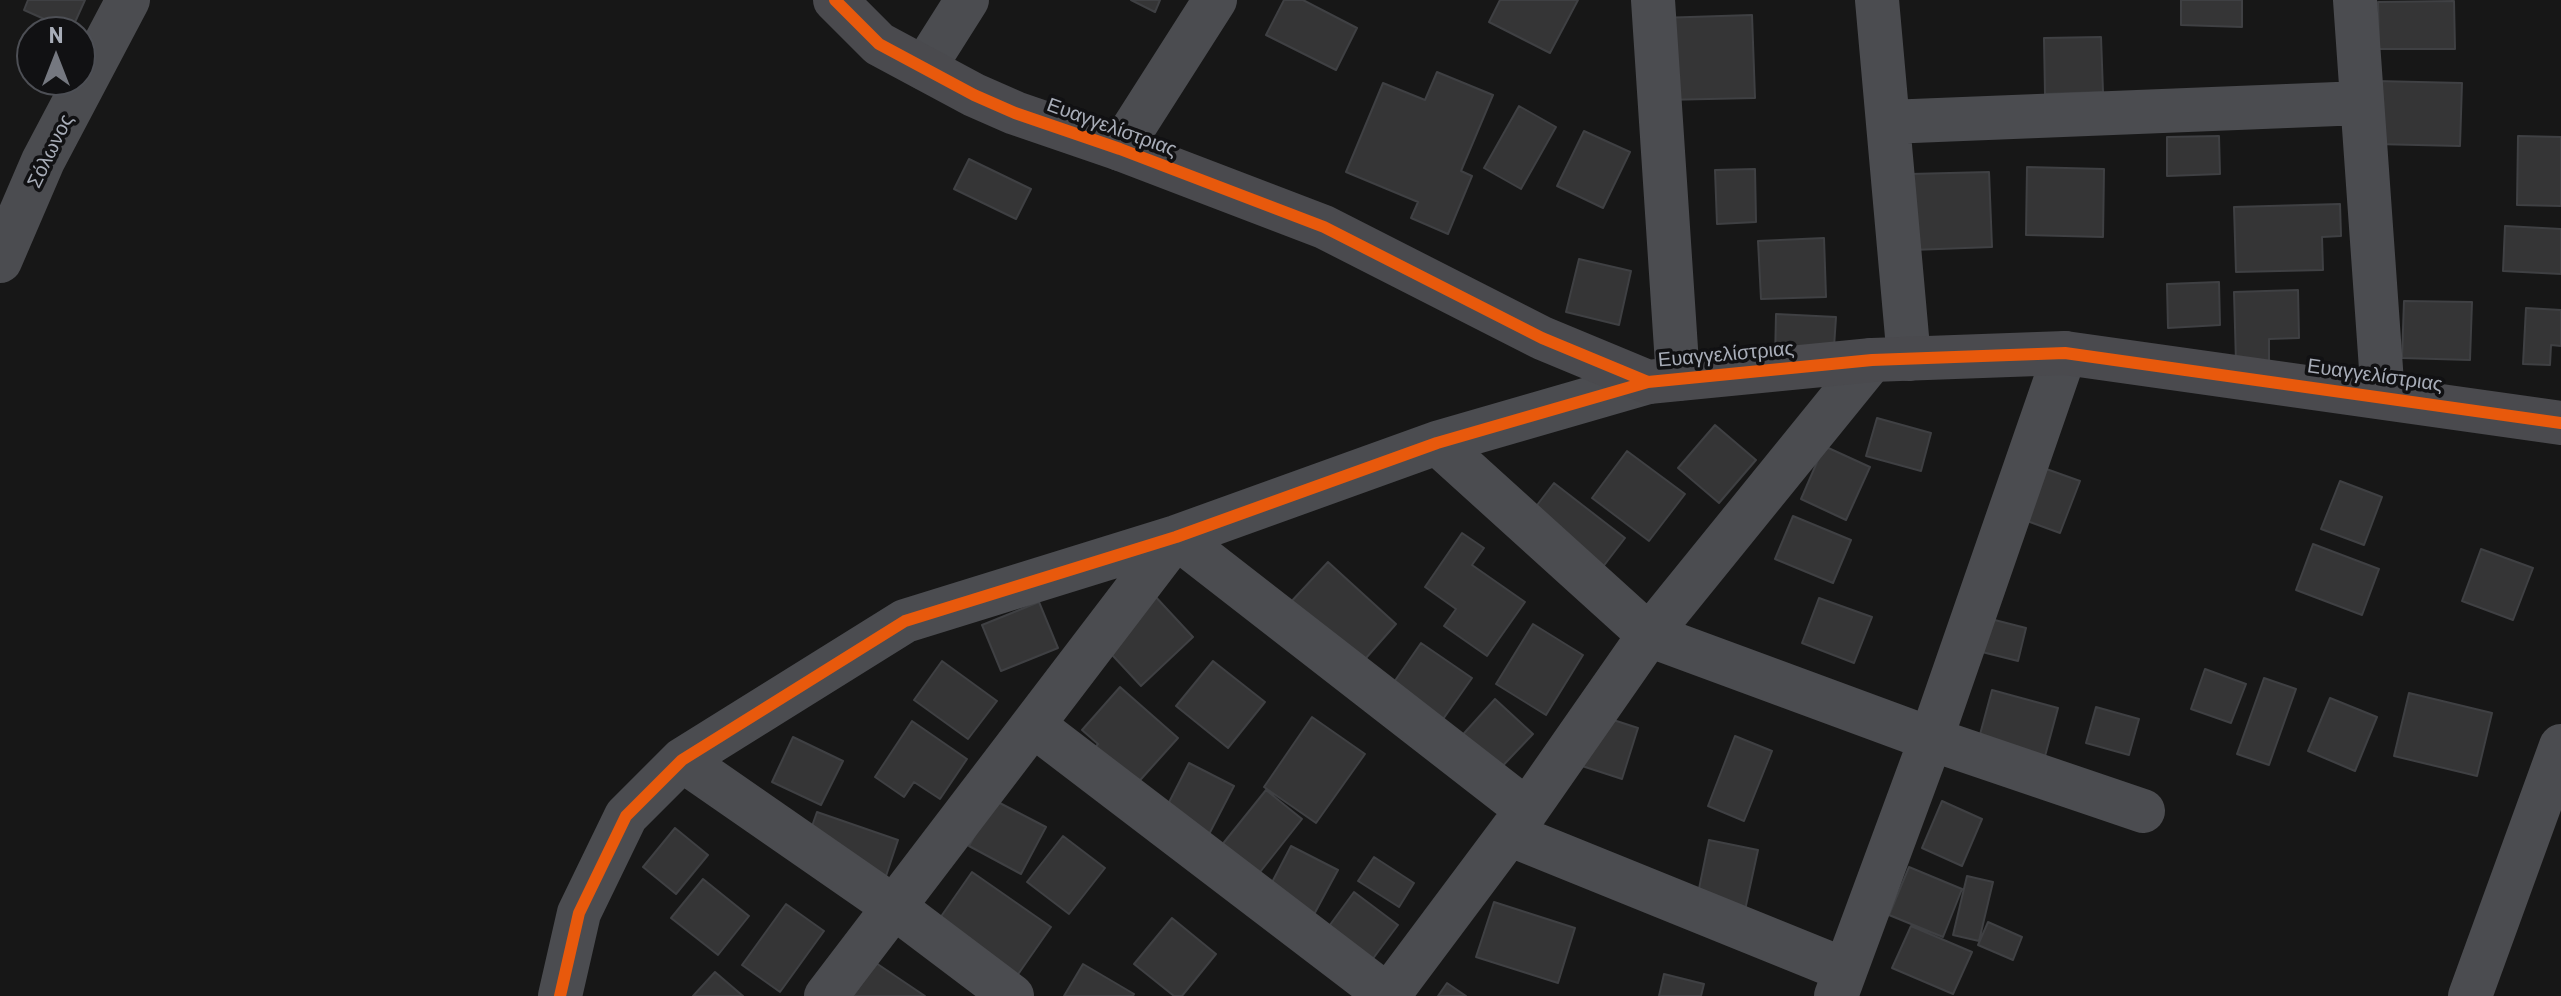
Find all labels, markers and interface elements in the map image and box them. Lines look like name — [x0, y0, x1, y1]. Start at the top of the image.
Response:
north arrow — [16, 16, 96, 96]
text: N — [49, 21, 63, 47]
street label: Ευαγγελίστριας — [1044, 92, 1180, 162]
street label: Σόλωνος — [22, 110, 78, 192]
street label: Ευαγγελίστριας — [1657, 336, 1795, 372]
street label: Ευαγγελίστριας — [2306, 354, 2444, 396]

